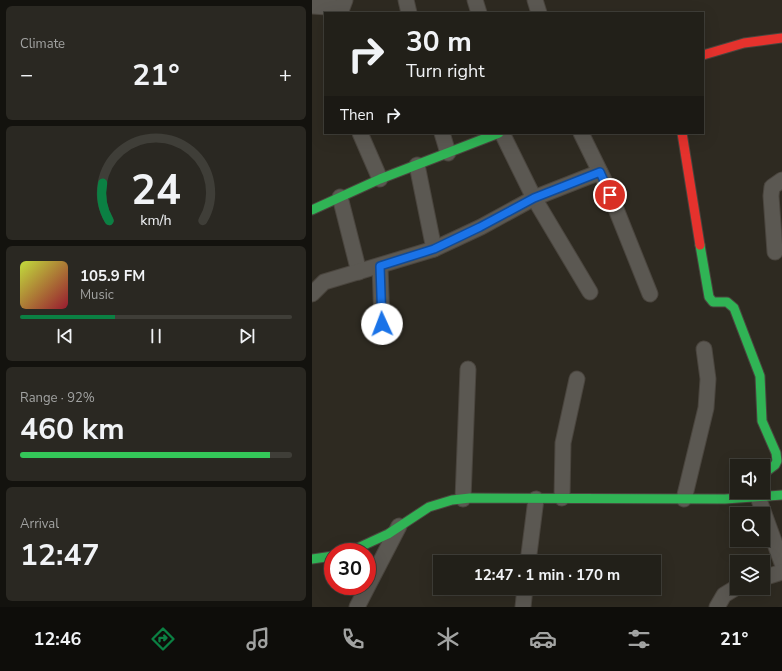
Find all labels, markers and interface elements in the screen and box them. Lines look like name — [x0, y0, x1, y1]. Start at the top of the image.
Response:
text: 30 m — [406, 23, 472, 61]
icon: right — [340, 28, 392, 80]
text: Climate — [20, 35, 65, 53]
text: 21° — [132, 55, 180, 96]
text: Turn right — [406, 59, 485, 83]
text: − — [20, 60, 33, 90]
text: + — [279, 60, 292, 90]
icon: right — [382, 104, 404, 126]
text: Then — [340, 105, 374, 125]
text: 24 — [131, 162, 181, 219]
pin — [593, 178, 627, 212]
icon: arrive — [599, 184, 621, 206]
text: km/h — [140, 211, 172, 230]
text: 105.9 FM — [80, 266, 145, 286]
text: Music — [80, 286, 114, 304]
position arrow — [361, 303, 403, 345]
icon: previous — [54, 325, 76, 347]
icon: pause — [145, 325, 167, 347]
icon: next — [236, 325, 258, 347]
text: Range · 92% — [20, 389, 95, 407]
text: 460 km — [20, 409, 125, 450]
map controls — [730, 459, 770, 595]
button: sound — [730, 459, 770, 499]
button: search — [730, 507, 770, 547]
text: Arrival — [20, 515, 59, 533]
text: 12:47 — [20, 535, 99, 576]
speed limit sign: 30 — [324, 543, 376, 595]
button: layers — [730, 555, 770, 595]
text: 12:47 · 1 min · 170 m — [474, 565, 620, 585]
icon: directions — [149, 625, 177, 653]
icon: music — [244, 625, 272, 653]
icon: phone — [339, 625, 367, 653]
icon: climate — [434, 625, 462, 653]
icon: car — [529, 625, 557, 653]
icon: filters — [625, 625, 653, 653]
text: 12:46 — [34, 627, 81, 651]
text: 21° — [720, 627, 748, 651]

